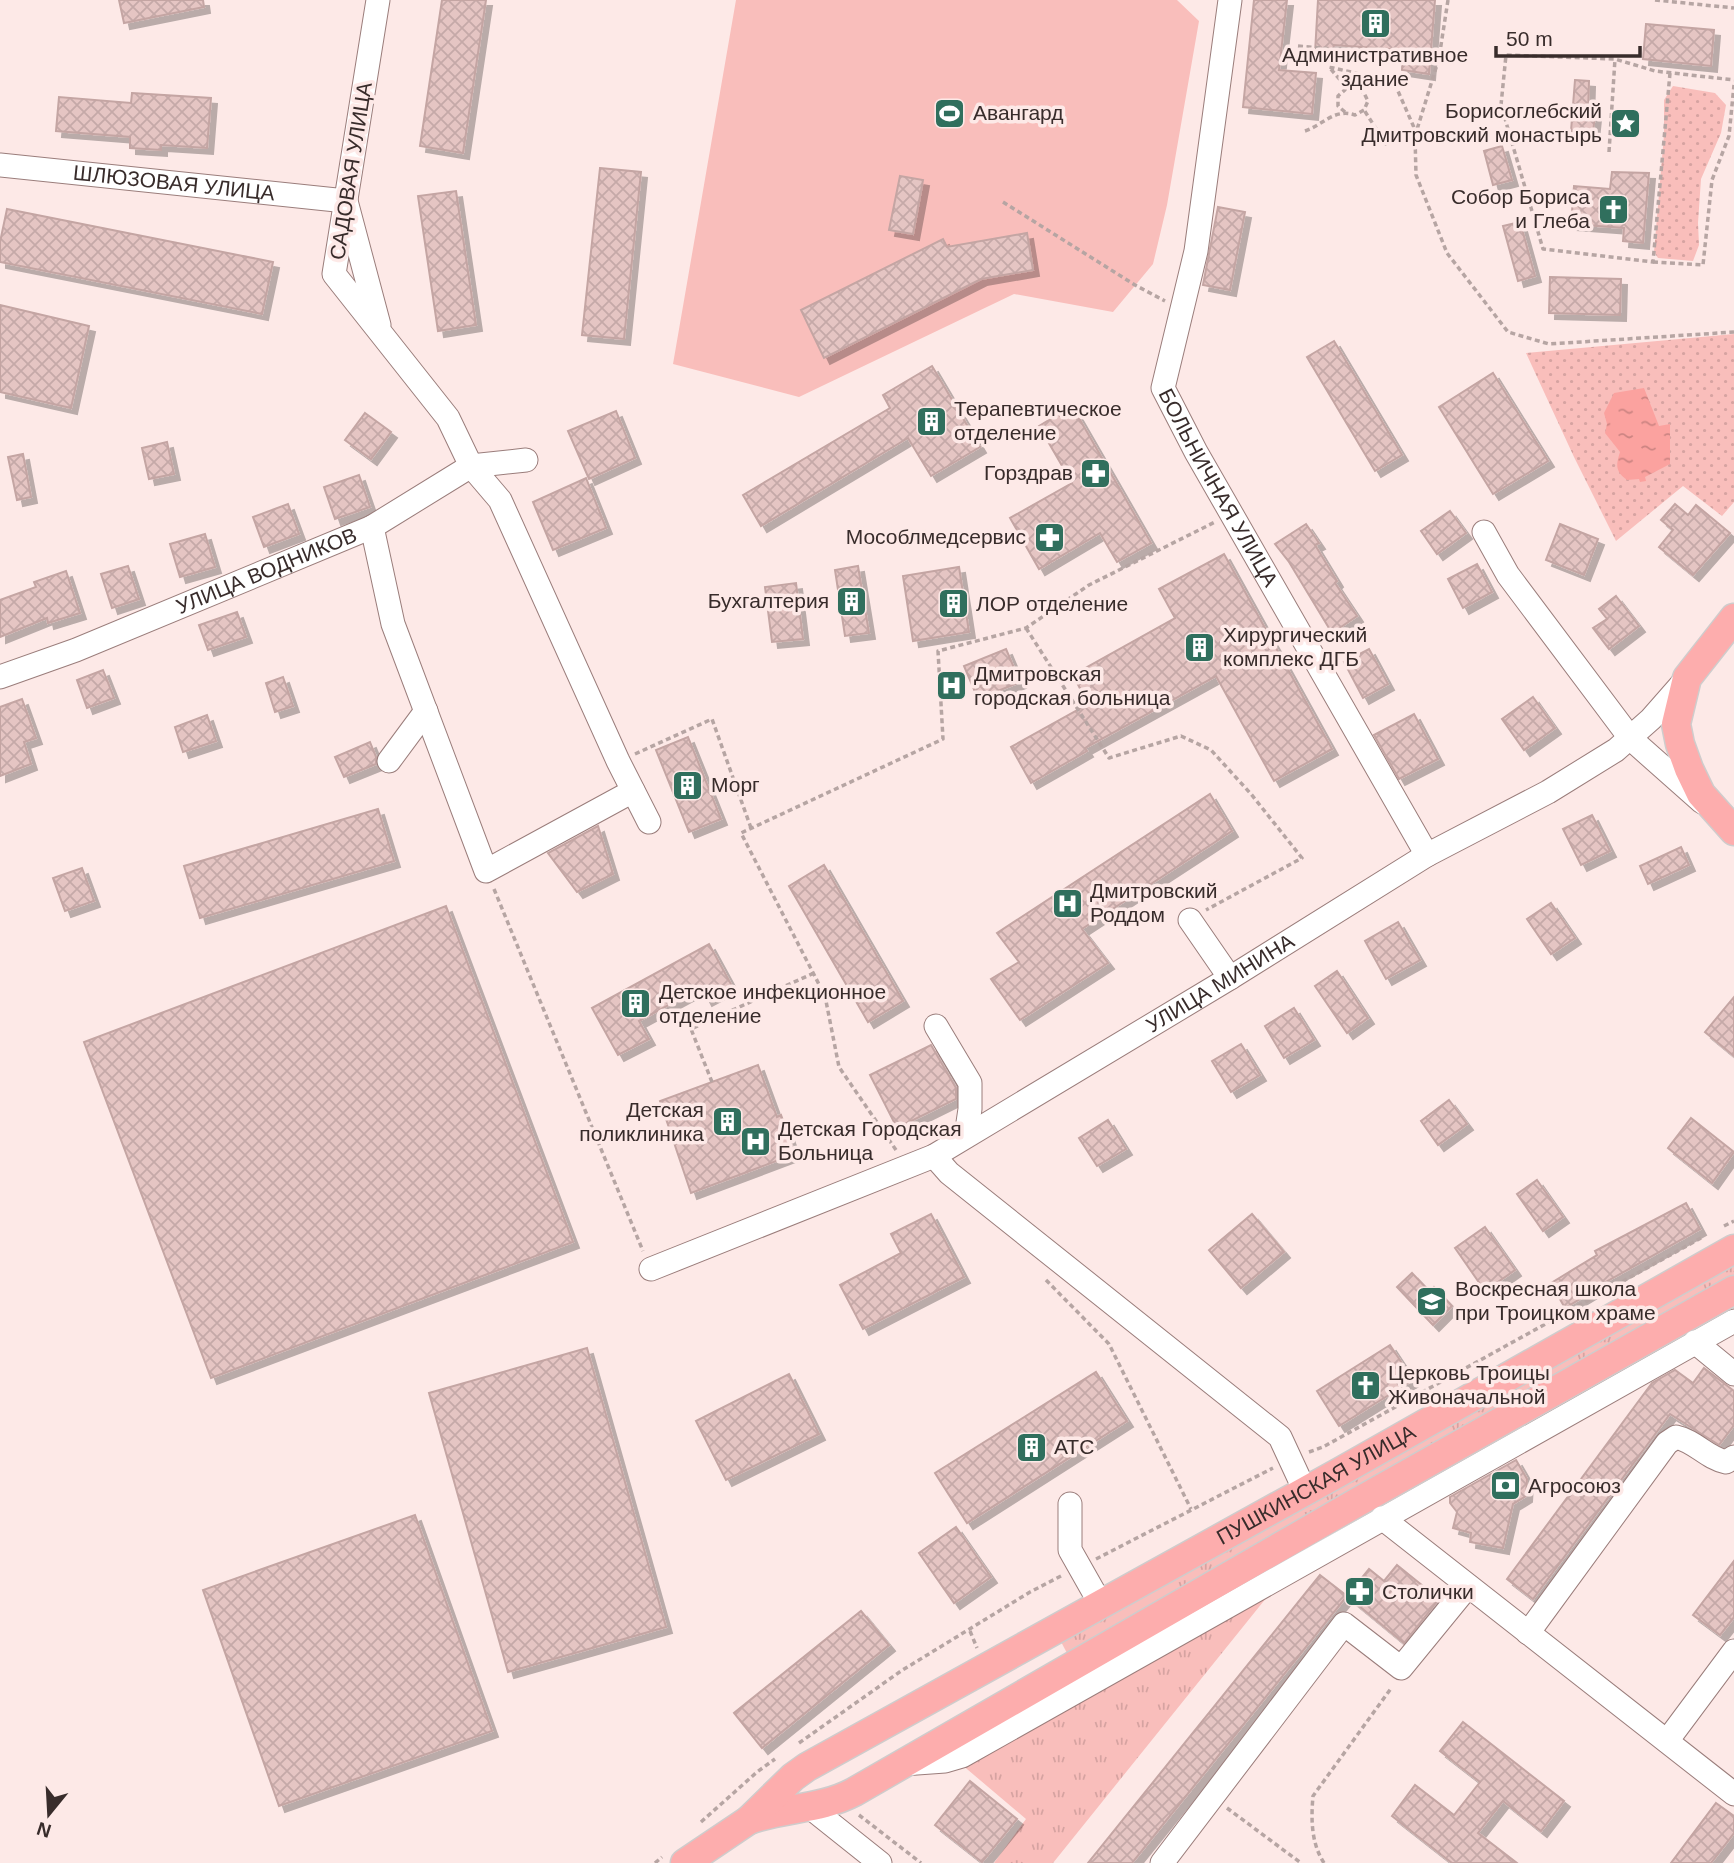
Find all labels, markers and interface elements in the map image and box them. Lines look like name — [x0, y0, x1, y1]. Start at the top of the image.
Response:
building icon: Административное здание — [1358, 6, 1392, 40]
scale bar — [1496, 14, 1640, 58]
text: 50 m — [1506, 27, 1553, 50]
place label: Административное здание — [1282, 43, 1468, 90]
street label: САДОВАЯ УЛИЦА — [325, 81, 376, 261]
sports icon: Авангард — [933, 96, 967, 130]
place label: Борисоглебский Дмитровский монастырь — [1362, 99, 1602, 146]
place label: Авангард — [973, 101, 1064, 124]
place icon: Борисоглебский Дмитровский монастырь — [1608, 106, 1642, 140]
street label: ШЛЮЗОВАЯ УЛИЦА — [72, 161, 276, 205]
place label: Собор Бориса и Глеба — [1451, 185, 1590, 232]
church icon: Собор Бориса и Глеба — [1596, 192, 1630, 226]
street label: БОЛЬНИЧНАЯ УЛИЦА — [1154, 385, 1283, 590]
place label: Терапевтическое отделение — [954, 397, 1122, 444]
building icon: Терапевтическое отделение — [914, 404, 948, 438]
pharmacy icon: Горздрав — [1079, 456, 1113, 490]
place label: Горздрав — [984, 461, 1073, 484]
pharmacy icon: Мособлмедсервис — [1032, 520, 1066, 554]
street label: УЛИЦА ВОДНИКОВ — [173, 523, 360, 618]
place label: Мособлмедсервис — [846, 525, 1026, 548]
building icon: Бухгалтерия — [835, 584, 869, 618]
building icon: ЛОР отделение — [936, 587, 970, 621]
place label: Бухгалтерия — [708, 589, 829, 612]
place label: ЛОР отделение — [976, 592, 1128, 615]
place label: Хирургический комплекс ДГБ — [1223, 623, 1367, 670]
building icon: Хирургический комплекс ДГБ — [1183, 630, 1217, 664]
place label: Дмитровская городская больница — [974, 662, 1171, 709]
hospital icon: Дмитровская городская больница — [934, 669, 968, 703]
building icon: Морг — [671, 768, 705, 802]
place label: Морг — [711, 773, 760, 796]
place label: Дмитровский Роддом — [1090, 879, 1217, 926]
hospital icon: Дмитровский Роддом — [1050, 886, 1084, 920]
street label: УЛИЦА МИНИНА — [1142, 929, 1298, 1037]
place label: Детское инфекционное отделение — [659, 980, 886, 1027]
building icon: Детское инфекционное отделение — [619, 987, 653, 1021]
place label: Детская поликлиника — [579, 1098, 704, 1145]
building icon: Детская поликлиника — [710, 1105, 744, 1139]
place label: Детская Городская Больница — [778, 1117, 962, 1164]
hospital icon: Детская Городская Больница — [738, 1124, 772, 1158]
place label: Воскресная школа при Троицком храме — [1455, 1277, 1656, 1324]
school or university icon: Воскресная школа при Троицком храме — [1415, 1284, 1449, 1318]
place label: Церковь Троицы Живоначальной — [1388, 1361, 1550, 1408]
church icon: Церковь Троицы Живоначальной — [1348, 1368, 1382, 1402]
street label: ПУШКИНСКАЯ УЛИЦА — [1213, 1420, 1419, 1549]
building icon: АТС — [1014, 1430, 1048, 1464]
place label: АТС — [1054, 1435, 1094, 1458]
bank icon: Агросоюз — [1488, 1469, 1522, 1503]
place label: Агросоюз — [1528, 1474, 1621, 1497]
pharmacy icon: Столички — [1342, 1575, 1376, 1609]
place label: Столички — [1382, 1580, 1474, 1603]
north arrow — [14, 1779, 84, 1849]
text: N — [34, 1818, 54, 1842]

